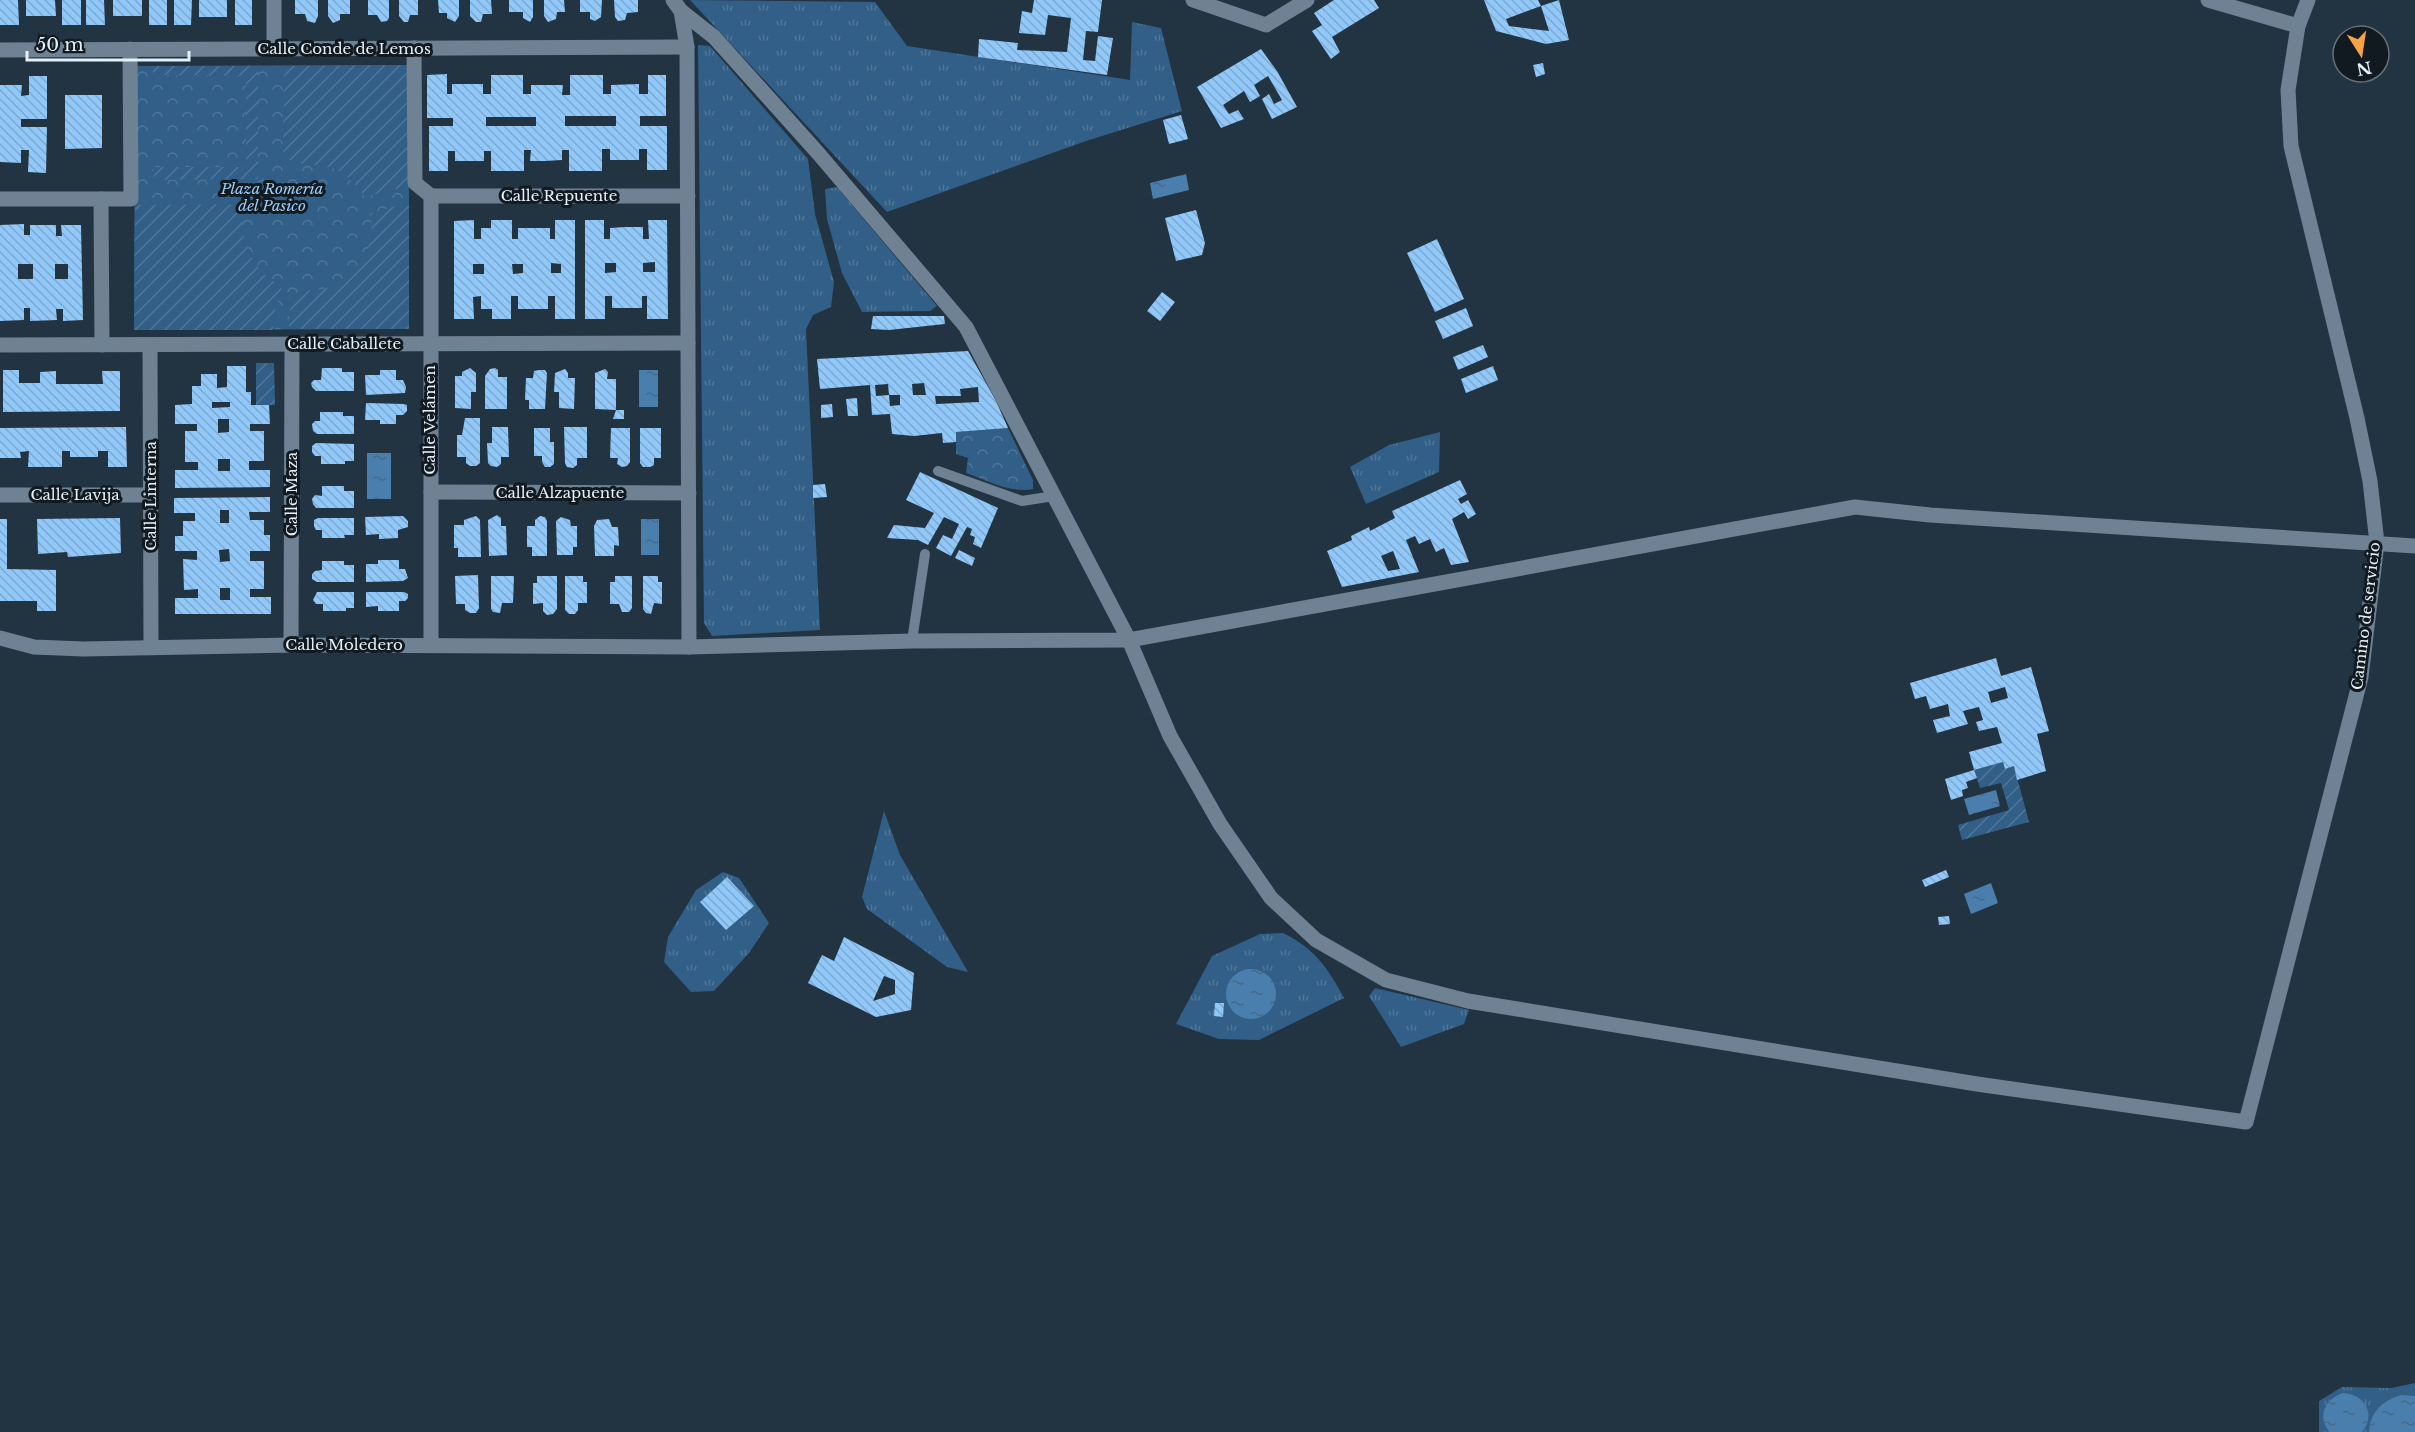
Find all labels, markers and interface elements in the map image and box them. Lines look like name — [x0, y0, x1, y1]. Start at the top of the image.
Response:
scale bar — [27, 24, 189, 62]
north arrow — [2331, 24, 2391, 84]
text: 50 m — [36, 34, 84, 56]
street label: Calle Conde de Lemos — [257, 39, 431, 58]
text: N — [2355, 57, 2374, 80]
park label: Plaza Romería del Pasico — [220, 179, 323, 215]
street label: Calle Repuente — [501, 186, 617, 205]
street label: Calle Caballete — [287, 334, 401, 353]
street label: Calle Velámen — [420, 365, 439, 475]
street label: Calle Linterna — [141, 441, 160, 551]
street label: Calle Maza — [282, 451, 301, 536]
street label: Calle Alzapuente — [496, 483, 624, 502]
street label: Calle Lavija — [30, 485, 120, 504]
street label: Camino de servicio — [2347, 541, 2384, 691]
street label: Calle Moledero — [285, 635, 403, 654]

